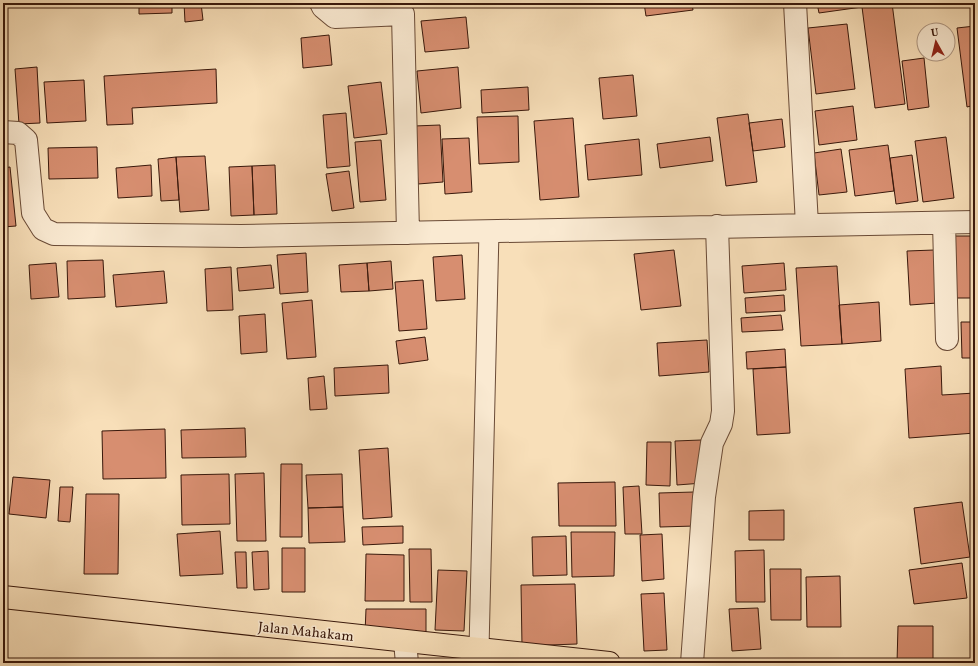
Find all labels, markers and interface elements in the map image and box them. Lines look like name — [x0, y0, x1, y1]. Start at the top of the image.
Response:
north arrow — [916, 22, 956, 62]
text: U — [930, 26, 940, 42]
street label: Jalan Mahakam — [257, 618, 355, 647]

